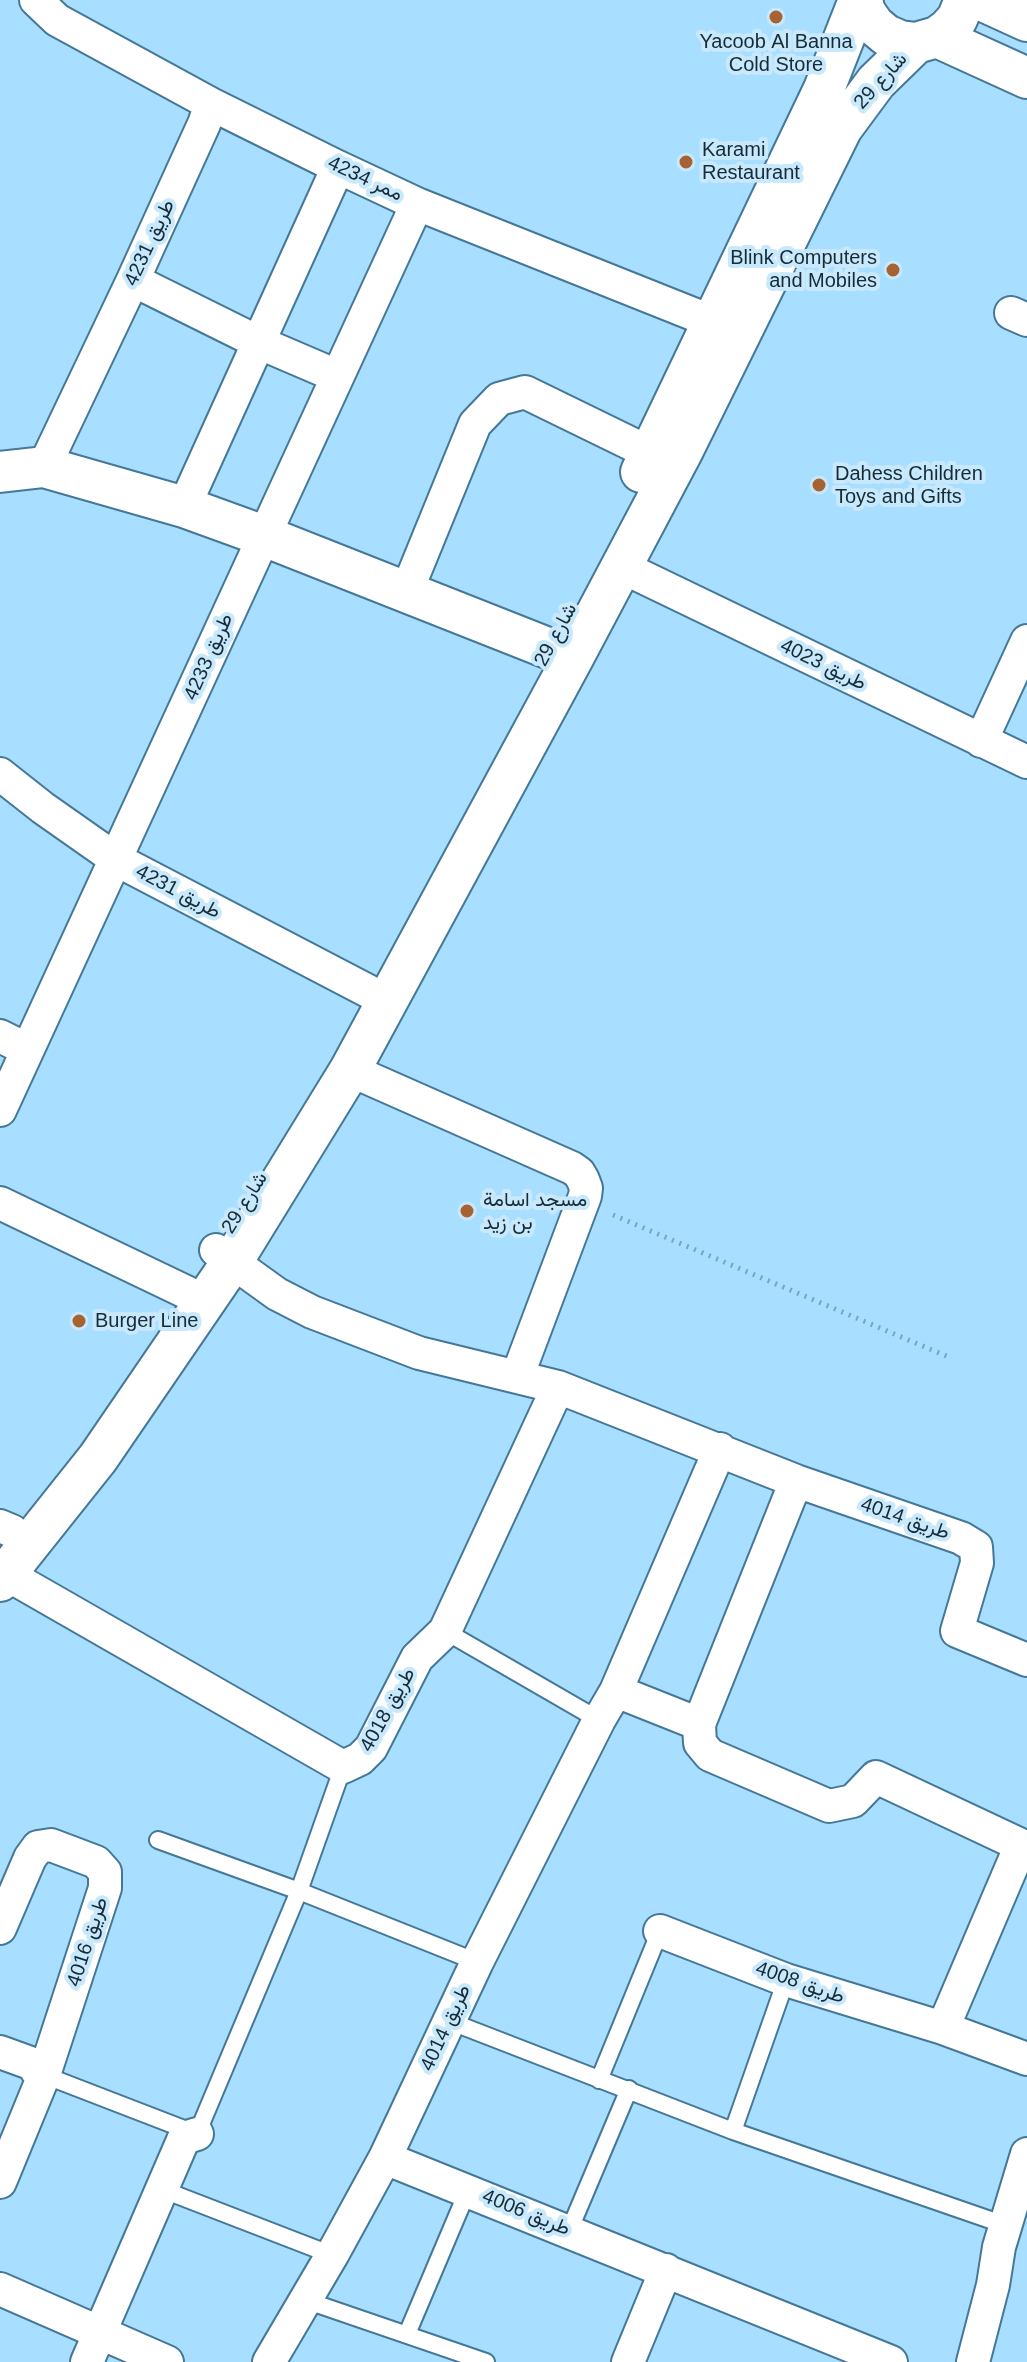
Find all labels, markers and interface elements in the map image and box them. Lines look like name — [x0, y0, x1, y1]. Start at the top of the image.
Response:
marker: Yacoob Al Banna Cold Store — [767, 8, 785, 26]
place label: Yacoob Al Banna Cold Store — [699, 30, 853, 77]
street label: شارع 29 — [849, 48, 913, 114]
place label: Karami Restaurant — [702, 138, 800, 185]
street label: ممر 4234 — [324, 151, 406, 207]
marker: Karami Restaurant — [677, 153, 695, 171]
street label: طريق 4231 — [120, 196, 180, 290]
place label: Blink Computers and Mobiles — [730, 246, 877, 293]
marker: Blink Computers and Mobiles — [884, 261, 902, 279]
place label: Dahess Children Toys and Gifts — [835, 462, 983, 509]
marker: Dahess Children Toys and Gifts — [810, 476, 828, 494]
street label: شارع 29 — [529, 599, 583, 671]
street label: طريق 4233 — [179, 610, 239, 704]
street label: طريق 4023 — [776, 634, 870, 696]
street label: طريق 4231 — [132, 860, 224, 924]
street label: شارع 29 — [217, 1168, 273, 1238]
place label: مسجد اسامة بن زيد — [483, 1188, 587, 1235]
marker: مسجد اسامة بن زيد — [458, 1202, 476, 1220]
place label: Burger Line — [95, 1309, 198, 1333]
marker: Burger Line — [70, 1312, 88, 1330]
street label: طريق 4014 — [857, 1493, 953, 1545]
street label: طريق 4018 — [355, 1664, 421, 1756]
street label: طريق 4016 — [62, 1894, 114, 1990]
street label: طريق 4008 — [752, 1957, 848, 2009]
street label: طريق 4014 — [416, 1981, 476, 2075]
street label: طريق 4006 — [479, 2185, 573, 2241]

